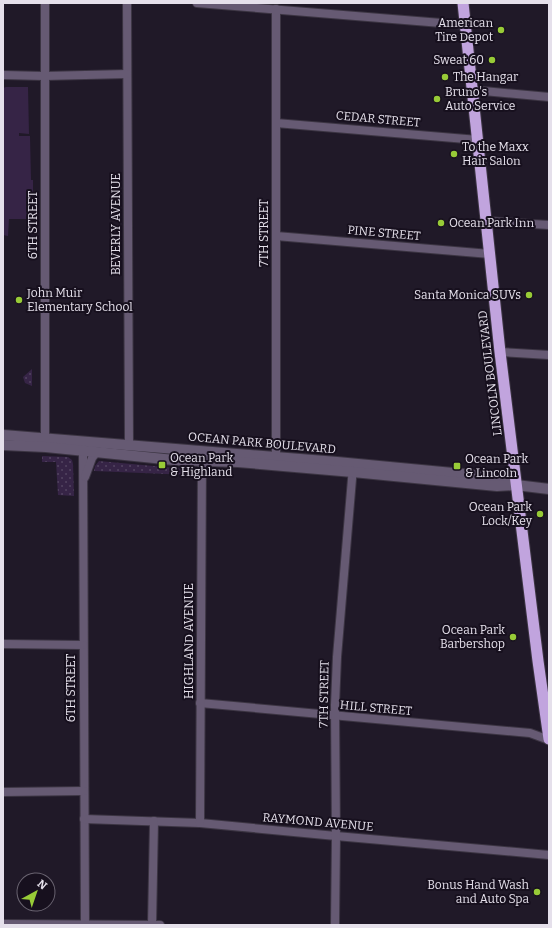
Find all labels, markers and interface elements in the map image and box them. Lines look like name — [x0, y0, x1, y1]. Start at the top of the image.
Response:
place label: American Tire Depot — [435, 16, 494, 44]
marker: American Tire Depot — [496, 25, 506, 35]
place label: Sweat 60 — [433, 53, 484, 67]
marker: Sweat 60 — [487, 55, 497, 65]
place label: The Hangar — [453, 70, 519, 84]
marker: The Hangar — [440, 72, 450, 82]
place label: Bruno's Auto Service — [445, 85, 515, 113]
marker: Bruno's Auto Service — [432, 94, 442, 104]
street label: CEDAR STREET — [335, 108, 421, 130]
place label: To the Maxx Hair Salon — [462, 140, 529, 168]
marker: To the Maxx Hair Salon — [449, 149, 459, 159]
street label: BEVERLY AVENUE — [109, 173, 123, 275]
street label: 6TH STREET — [26, 191, 40, 259]
street label: 7TH STREET — [257, 199, 271, 267]
place label: Ocean Park Inn — [449, 216, 534, 230]
marker: Ocean Park Inn — [436, 218, 446, 228]
street label: PINE STREET — [347, 223, 421, 243]
place label: John Muir Elementary School — [26, 286, 133, 314]
place label: Santa Monica SUVs — [414, 288, 521, 302]
marker: Santa Monica SUVs — [524, 290, 534, 300]
marker: John Muir Elementary School — [14, 295, 24, 305]
street label: LINCOLN BOULEVARD — [475, 310, 505, 436]
street label: OCEAN PARK BOULEVARD — [187, 430, 337, 456]
place label: Ocean Park & Highland — [170, 451, 233, 479]
place label: Ocean Park & Lincoln — [465, 452, 528, 480]
marker: Ocean Park & Highland — [157, 460, 167, 470]
marker: Ocean Park & Lincoln — [452, 461, 462, 471]
place label: Ocean Park Lock/Key — [469, 500, 533, 528]
marker: Ocean Park Lock/Key — [535, 509, 545, 519]
street label: HIGHLAND AVENUE — [182, 583, 196, 699]
place label: Ocean Park Barbershop — [440, 623, 505, 651]
marker: Ocean Park Barbershop — [508, 632, 518, 642]
street label: 6TH STREET — [64, 654, 78, 722]
street label: 7TH STREET — [316, 660, 332, 728]
street label: HILL STREET — [339, 698, 413, 718]
street label: RAYMOND AVENUE — [262, 810, 374, 834]
north arrow — [16, 872, 56, 912]
text: N — [35, 877, 50, 893]
place label: Bonus Hand Wash and Auto Spa — [427, 878, 530, 906]
marker: Bonus Hand Wash and Auto Spa — [532, 887, 542, 897]

